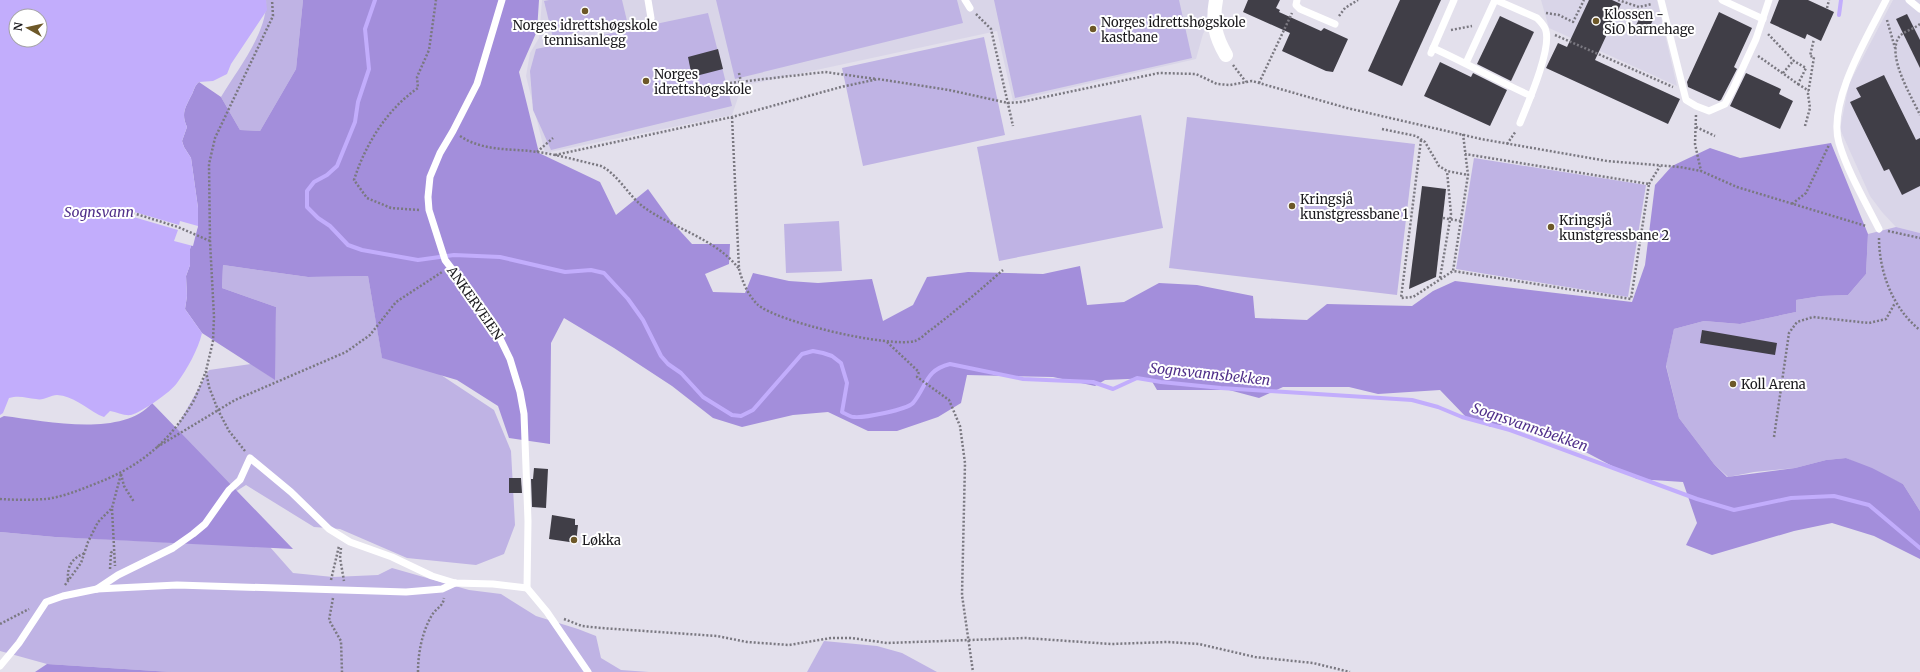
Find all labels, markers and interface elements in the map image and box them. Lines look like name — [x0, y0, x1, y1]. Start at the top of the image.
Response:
marker: Norges idrettshøgskole tennisanlegg — [580, 6, 590, 16]
place label: Klossen - SiO barnehage — [1604, 6, 1694, 38]
north arrow — [8, 8, 48, 48]
place label: Norges idrettshøgskole kastbane — [1101, 14, 1246, 46]
marker: Klossen - SiO barnehage — [1591, 16, 1601, 26]
place label: Norges idrettshøgskole tennisanlegg — [513, 17, 657, 49]
text: N — [11, 21, 26, 32]
marker: Norges idrettshøgskole kastbane — [1088, 24, 1098, 34]
place label: Norges idrettshøgskole — [654, 66, 752, 98]
marker: Norges idrettshøgskole — [641, 76, 651, 86]
place label: Kringsjå kunstgressbane 1 — [1300, 191, 1409, 223]
marker: Kringsjå kunstgressbane 1 — [1287, 201, 1297, 211]
water label: Sognsvann — [64, 203, 134, 221]
place label: Kringsjå kunstgressbane 2 — [1559, 212, 1670, 244]
marker: Kringsjå kunstgressbane 2 — [1546, 222, 1556, 232]
street label: ANKERVEIEN — [443, 262, 507, 343]
water label: Sognsvannsbekken — [1149, 359, 1271, 389]
place label: Koll Arena — [1741, 376, 1806, 393]
marker: Koll Arena — [1728, 379, 1738, 389]
water label: Sognsvannsbekken — [1470, 399, 1590, 455]
place label: Løkka — [582, 532, 621, 549]
marker: Løkka — [569, 535, 579, 545]

